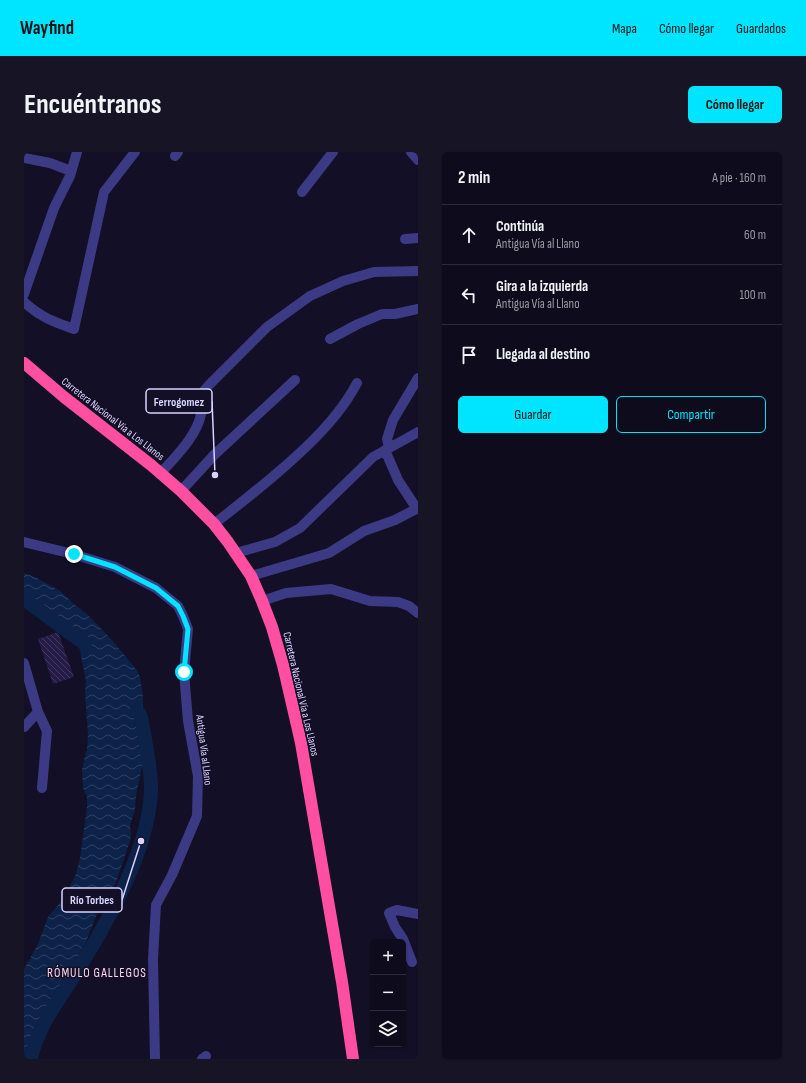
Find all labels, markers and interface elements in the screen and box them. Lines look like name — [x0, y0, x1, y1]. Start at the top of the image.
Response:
text: Wayfind — [20, 17, 74, 40]
text: Mapa — [612, 20, 637, 37]
text: Cómo llegar — [659, 20, 714, 37]
text: Guardados — [736, 20, 786, 37]
button: Cómo llegar — [688, 86, 782, 123]
text: Encuéntranos — [24, 88, 162, 121]
text: 2 min — [458, 168, 490, 188]
text: A pie · 160 m — [712, 170, 766, 186]
text: Continúa — [496, 217, 544, 236]
icon: ahead — [458, 224, 480, 246]
text: 60 m — [744, 227, 766, 243]
text: Antigua Vía al Llano — [496, 236, 580, 252]
text: Gira a la izquierda — [496, 277, 588, 296]
icon: left — [458, 284, 480, 306]
text: 100 m — [739, 287, 766, 303]
text: Antigua Vía al Llano — [496, 296, 580, 312]
icon: arrive — [458, 344, 480, 366]
text: Llegada al destino — [496, 345, 590, 364]
street label: Carretera Nacional Vía a Los Llanos — [59, 375, 167, 463]
callout: Ferrogomez — [146, 389, 212, 413]
text: Ferrogomez — [154, 395, 205, 410]
button: Guardar — [458, 396, 608, 433]
button: Compartir — [616, 396, 766, 433]
route end — [65, 545, 83, 563]
street label: Carretera Nacional Vía a Los Llanos — [280, 631, 322, 757]
route start — [175, 663, 193, 681]
street label: Antigua Vía al Llano — [193, 713, 215, 786]
callout: Río Torbes — [62, 888, 122, 912]
text: Río Torbes — [70, 893, 114, 908]
map controls — [370, 939, 406, 1047]
button: + — [370, 939, 406, 975]
district label: RÓMULO GALLEGOS — [47, 965, 147, 981]
button: − — [370, 975, 406, 1011]
button: layers — [370, 1011, 406, 1047]

